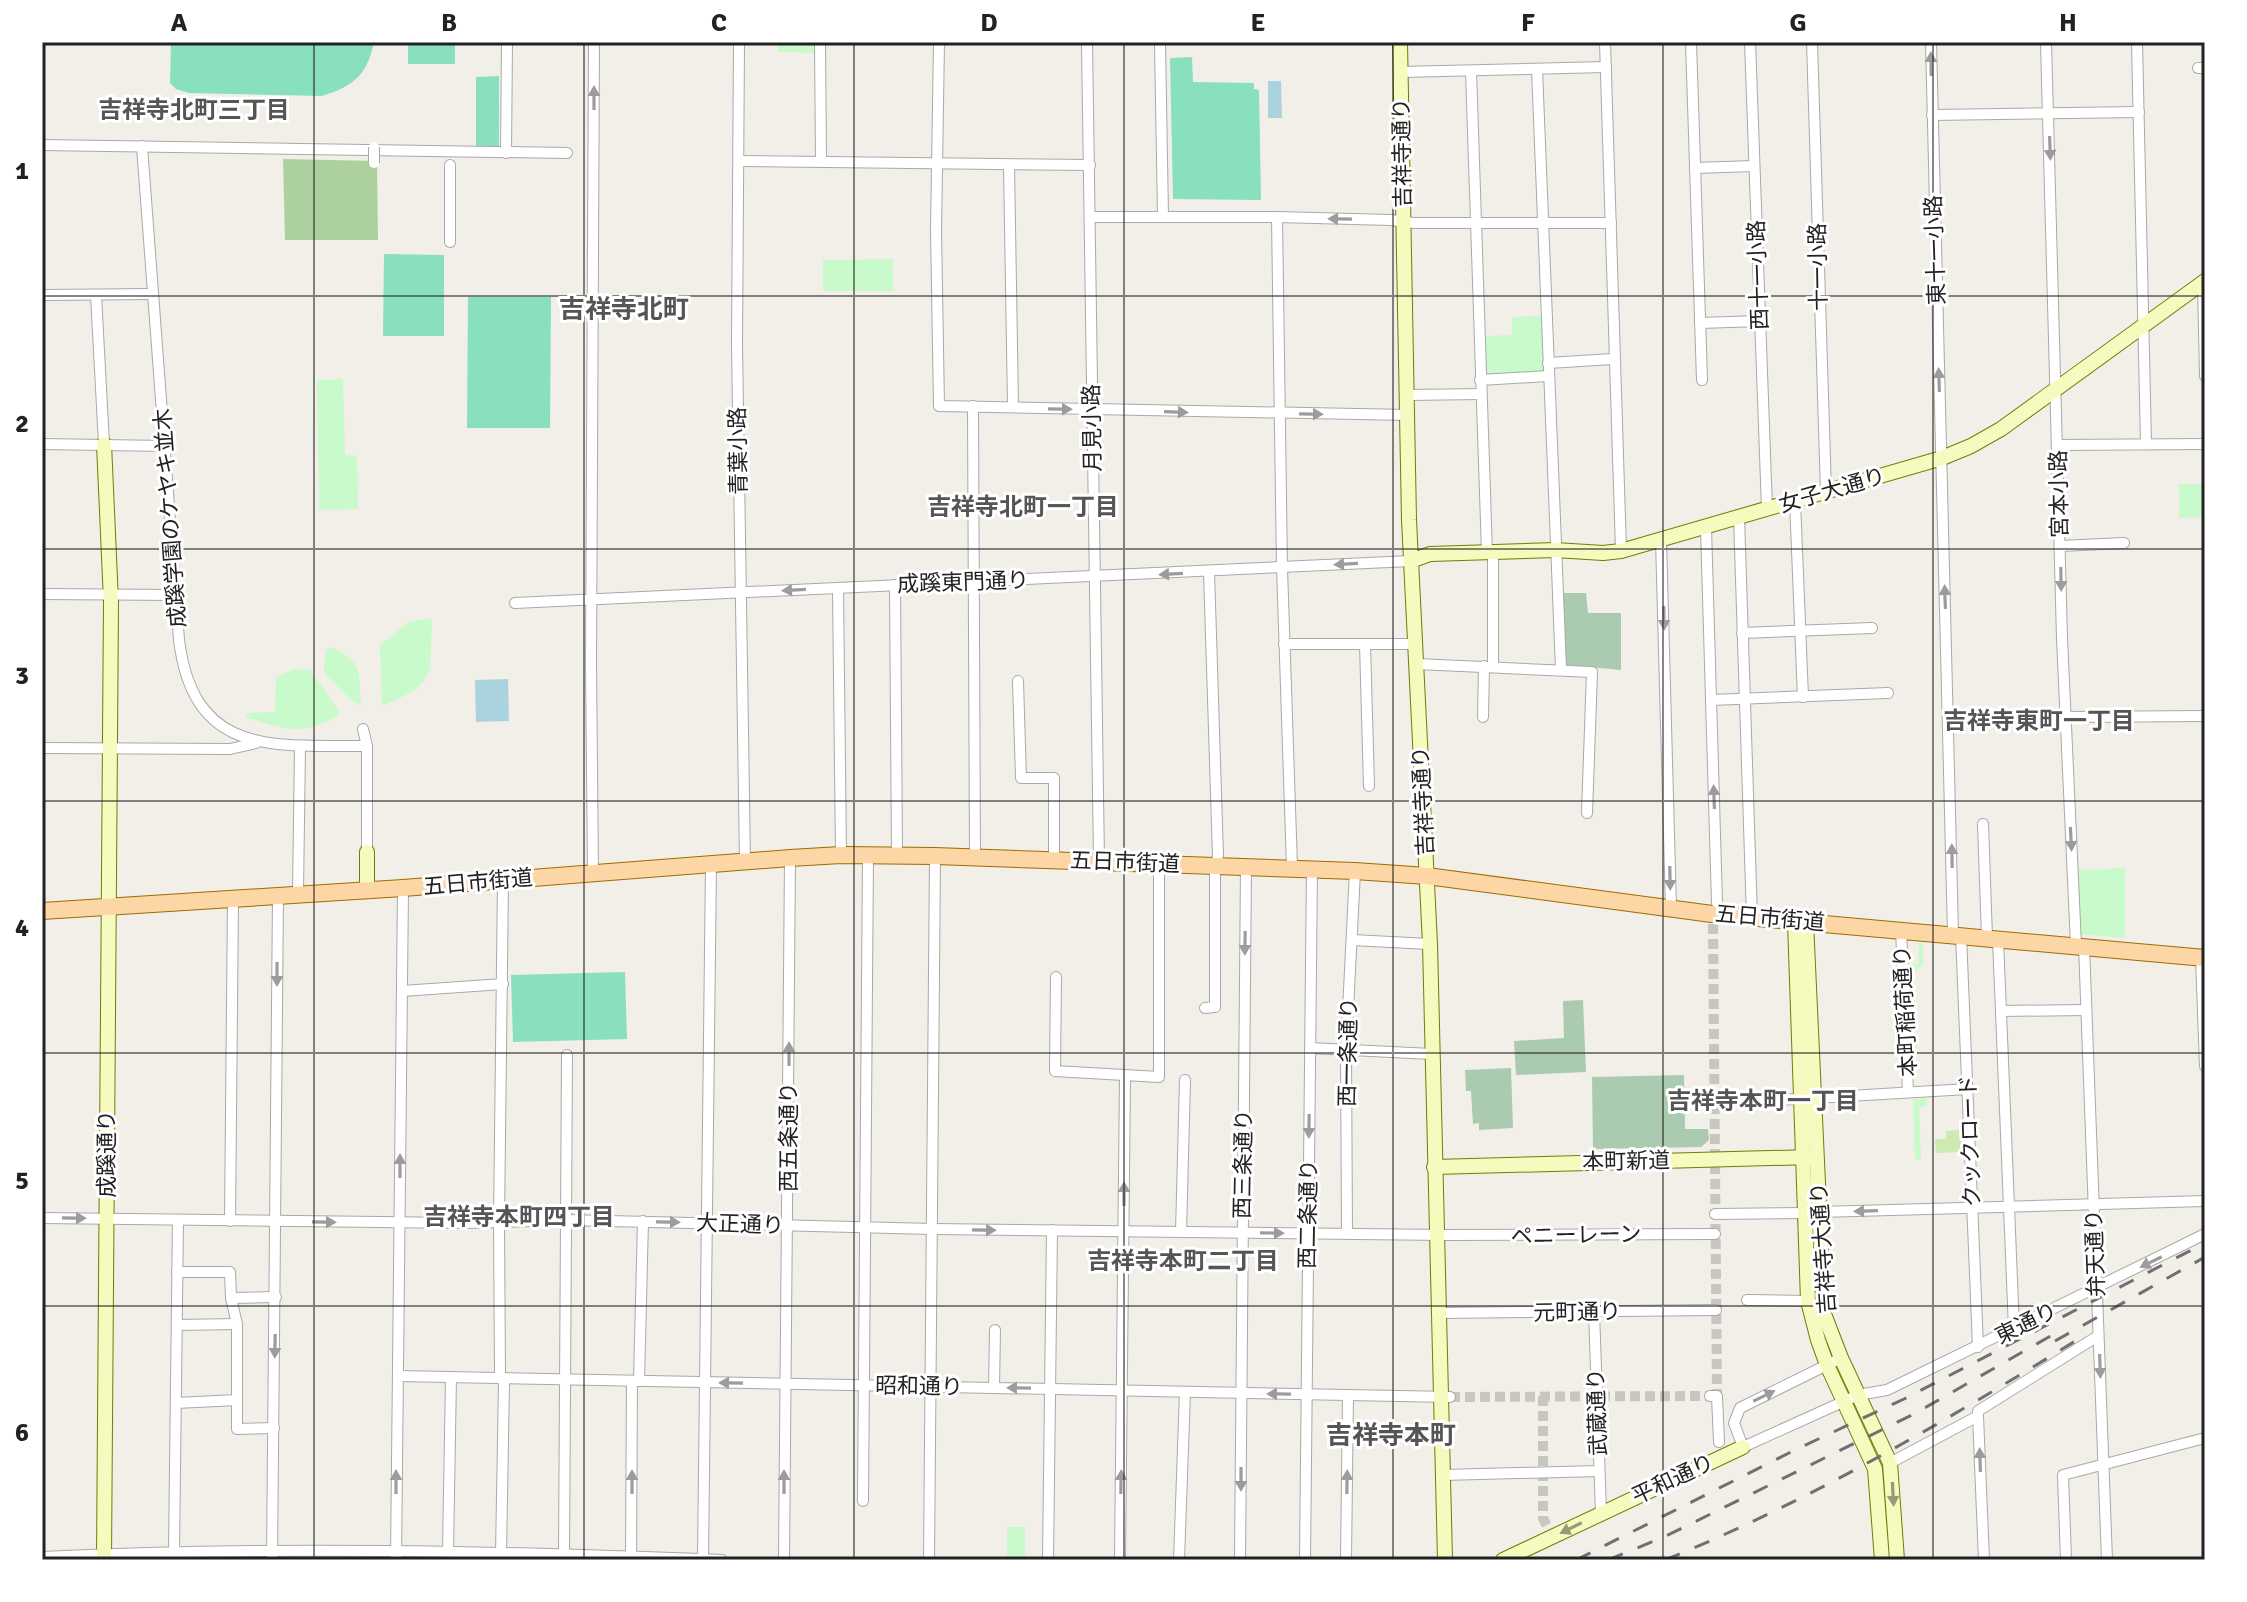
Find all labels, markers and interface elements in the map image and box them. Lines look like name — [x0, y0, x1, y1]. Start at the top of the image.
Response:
text: A — [171, 7, 188, 39]
text: B — [441, 7, 457, 39]
text: C — [711, 7, 727, 39]
text: D — [980, 7, 998, 39]
text: E — [1251, 7, 1265, 39]
text: F — [1521, 7, 1535, 39]
text: G — [1789, 7, 1807, 39]
text: H — [2059, 7, 2077, 39]
one-way arrow — [1925, 51, 1937, 76]
one-way arrow — [588, 85, 600, 110]
district label: 吉祥寺北町三丁目 — [98, 95, 290, 125]
street label: 吉祥寺通り — [1388, 98, 1416, 208]
one-way arrow — [2043, 136, 2056, 161]
text: 1 — [15, 155, 29, 187]
street label: 東十一小路 — [1920, 195, 1950, 305]
one-way arrow — [1327, 213, 1352, 225]
street label: 西十一小路 — [1743, 220, 1773, 330]
street label: 十一小路 — [1804, 223, 1832, 311]
district label: 吉祥寺北町 — [559, 294, 689, 326]
one-way arrow — [1933, 367, 1946, 392]
street label: 月見小路 — [1078, 384, 1106, 472]
one-way arrow — [1048, 402, 1073, 415]
one-way arrow — [1164, 406, 1189, 419]
street label: 成蹊学園のケヤキ並木 — [149, 407, 191, 629]
street label: 青葉小路 — [724, 407, 752, 495]
text: 2 — [15, 408, 29, 440]
one-way arrow — [1299, 408, 1324, 420]
street label: 宮本小路 — [2045, 450, 2073, 538]
street label: 女子大通り — [1775, 462, 1889, 518]
district label: 吉祥寺北町一丁目 — [927, 492, 1119, 522]
one-way arrow — [1333, 558, 1358, 571]
street label: 成蹊東門通り — [897, 566, 1029, 598]
one-way arrow — [2054, 567, 2067, 592]
one-way arrow — [1158, 568, 1183, 581]
one-way arrow — [781, 584, 806, 597]
one-way arrow — [1938, 584, 1951, 609]
one-way arrow — [1657, 606, 1670, 631]
text: 3 — [15, 660, 29, 692]
district label: 吉祥寺東町一丁目 — [1943, 706, 2135, 736]
street label: 吉祥寺通り — [1407, 745, 1439, 857]
one-way arrow — [1707, 784, 1720, 809]
one-way arrow — [2065, 827, 2078, 852]
one-way arrow — [1946, 843, 1958, 868]
street label: 五日市街道 — [1070, 847, 1180, 877]
street label: 五日市街道 — [422, 864, 534, 900]
one-way arrow — [1664, 866, 1676, 891]
street label: 五日市街道 — [1714, 900, 1826, 936]
text: 4 — [15, 912, 29, 944]
one-way arrow — [1239, 931, 1251, 956]
street label: 本町稲荷通り — [1888, 944, 1922, 1078]
one-way arrow — [271, 962, 284, 987]
street label: 西一条通り — [1334, 997, 1362, 1107]
one-way arrow — [783, 1041, 795, 1066]
street label: クックロード — [1954, 1075, 1986, 1207]
street label: 西五条通り — [775, 1082, 802, 1192]
district label: 吉祥寺本町一丁目 — [1667, 1086, 1859, 1116]
street label: 西三条通り — [1229, 1109, 1257, 1219]
street label: 成蹊通り — [93, 1110, 120, 1198]
one-way arrow — [1303, 1114, 1315, 1139]
street label: 本町新道 — [1582, 1147, 1670, 1175]
one-way arrow — [394, 1153, 406, 1178]
street label: 西二条通り — [1294, 1159, 1322, 1269]
text: 5 — [15, 1165, 29, 1197]
one-way arrow — [1118, 1181, 1130, 1206]
street label: 吉祥寺大通り — [1805, 1181, 1841, 1315]
district label: 吉祥寺本町四丁目 — [423, 1202, 615, 1232]
one-way arrow — [1853, 1204, 1878, 1217]
street label: 大正通り — [696, 1209, 784, 1239]
street label: 弁天通り — [2080, 1209, 2110, 1297]
one-way arrow — [62, 1212, 87, 1225]
one-way arrow — [312, 1216, 337, 1228]
one-way arrow — [656, 1216, 681, 1228]
street label: ペニーレーン — [1510, 1220, 1642, 1250]
one-way arrow — [972, 1223, 997, 1236]
one-way arrow — [1260, 1227, 1285, 1239]
district label: 吉祥寺本町二丁目 — [1087, 1246, 1279, 1276]
one-way arrow — [2139, 1255, 2162, 1268]
street label: 東通り — [1990, 1296, 2062, 1350]
street label: 元町通り — [1533, 1298, 1621, 1326]
one-way arrow — [269, 1334, 281, 1359]
one-way arrow — [2093, 1354, 2106, 1379]
street label: 武蔵通り — [1582, 1368, 1612, 1456]
street label: 昭和通り — [875, 1372, 963, 1400]
one-way arrow — [718, 1376, 743, 1389]
one-way arrow — [1006, 1382, 1031, 1395]
one-way arrow — [1266, 1388, 1291, 1400]
one-way arrow — [1753, 1389, 1776, 1403]
text: 6 — [15, 1417, 29, 1449]
district label: 吉祥寺本町 — [1326, 1420, 1456, 1452]
one-way arrow — [1974, 1447, 1987, 1472]
street label: 平和通り — [1627, 1448, 1719, 1510]
one-way arrow — [1235, 1467, 1247, 1492]
one-way arrow — [390, 1469, 402, 1494]
one-way arrow — [626, 1469, 638, 1494]
one-way arrow — [778, 1469, 790, 1494]
one-way arrow — [1115, 1469, 1127, 1494]
one-way arrow — [1341, 1469, 1353, 1494]
one-way arrow — [1887, 1482, 1900, 1507]
one-way arrow — [1560, 1521, 1583, 1534]

